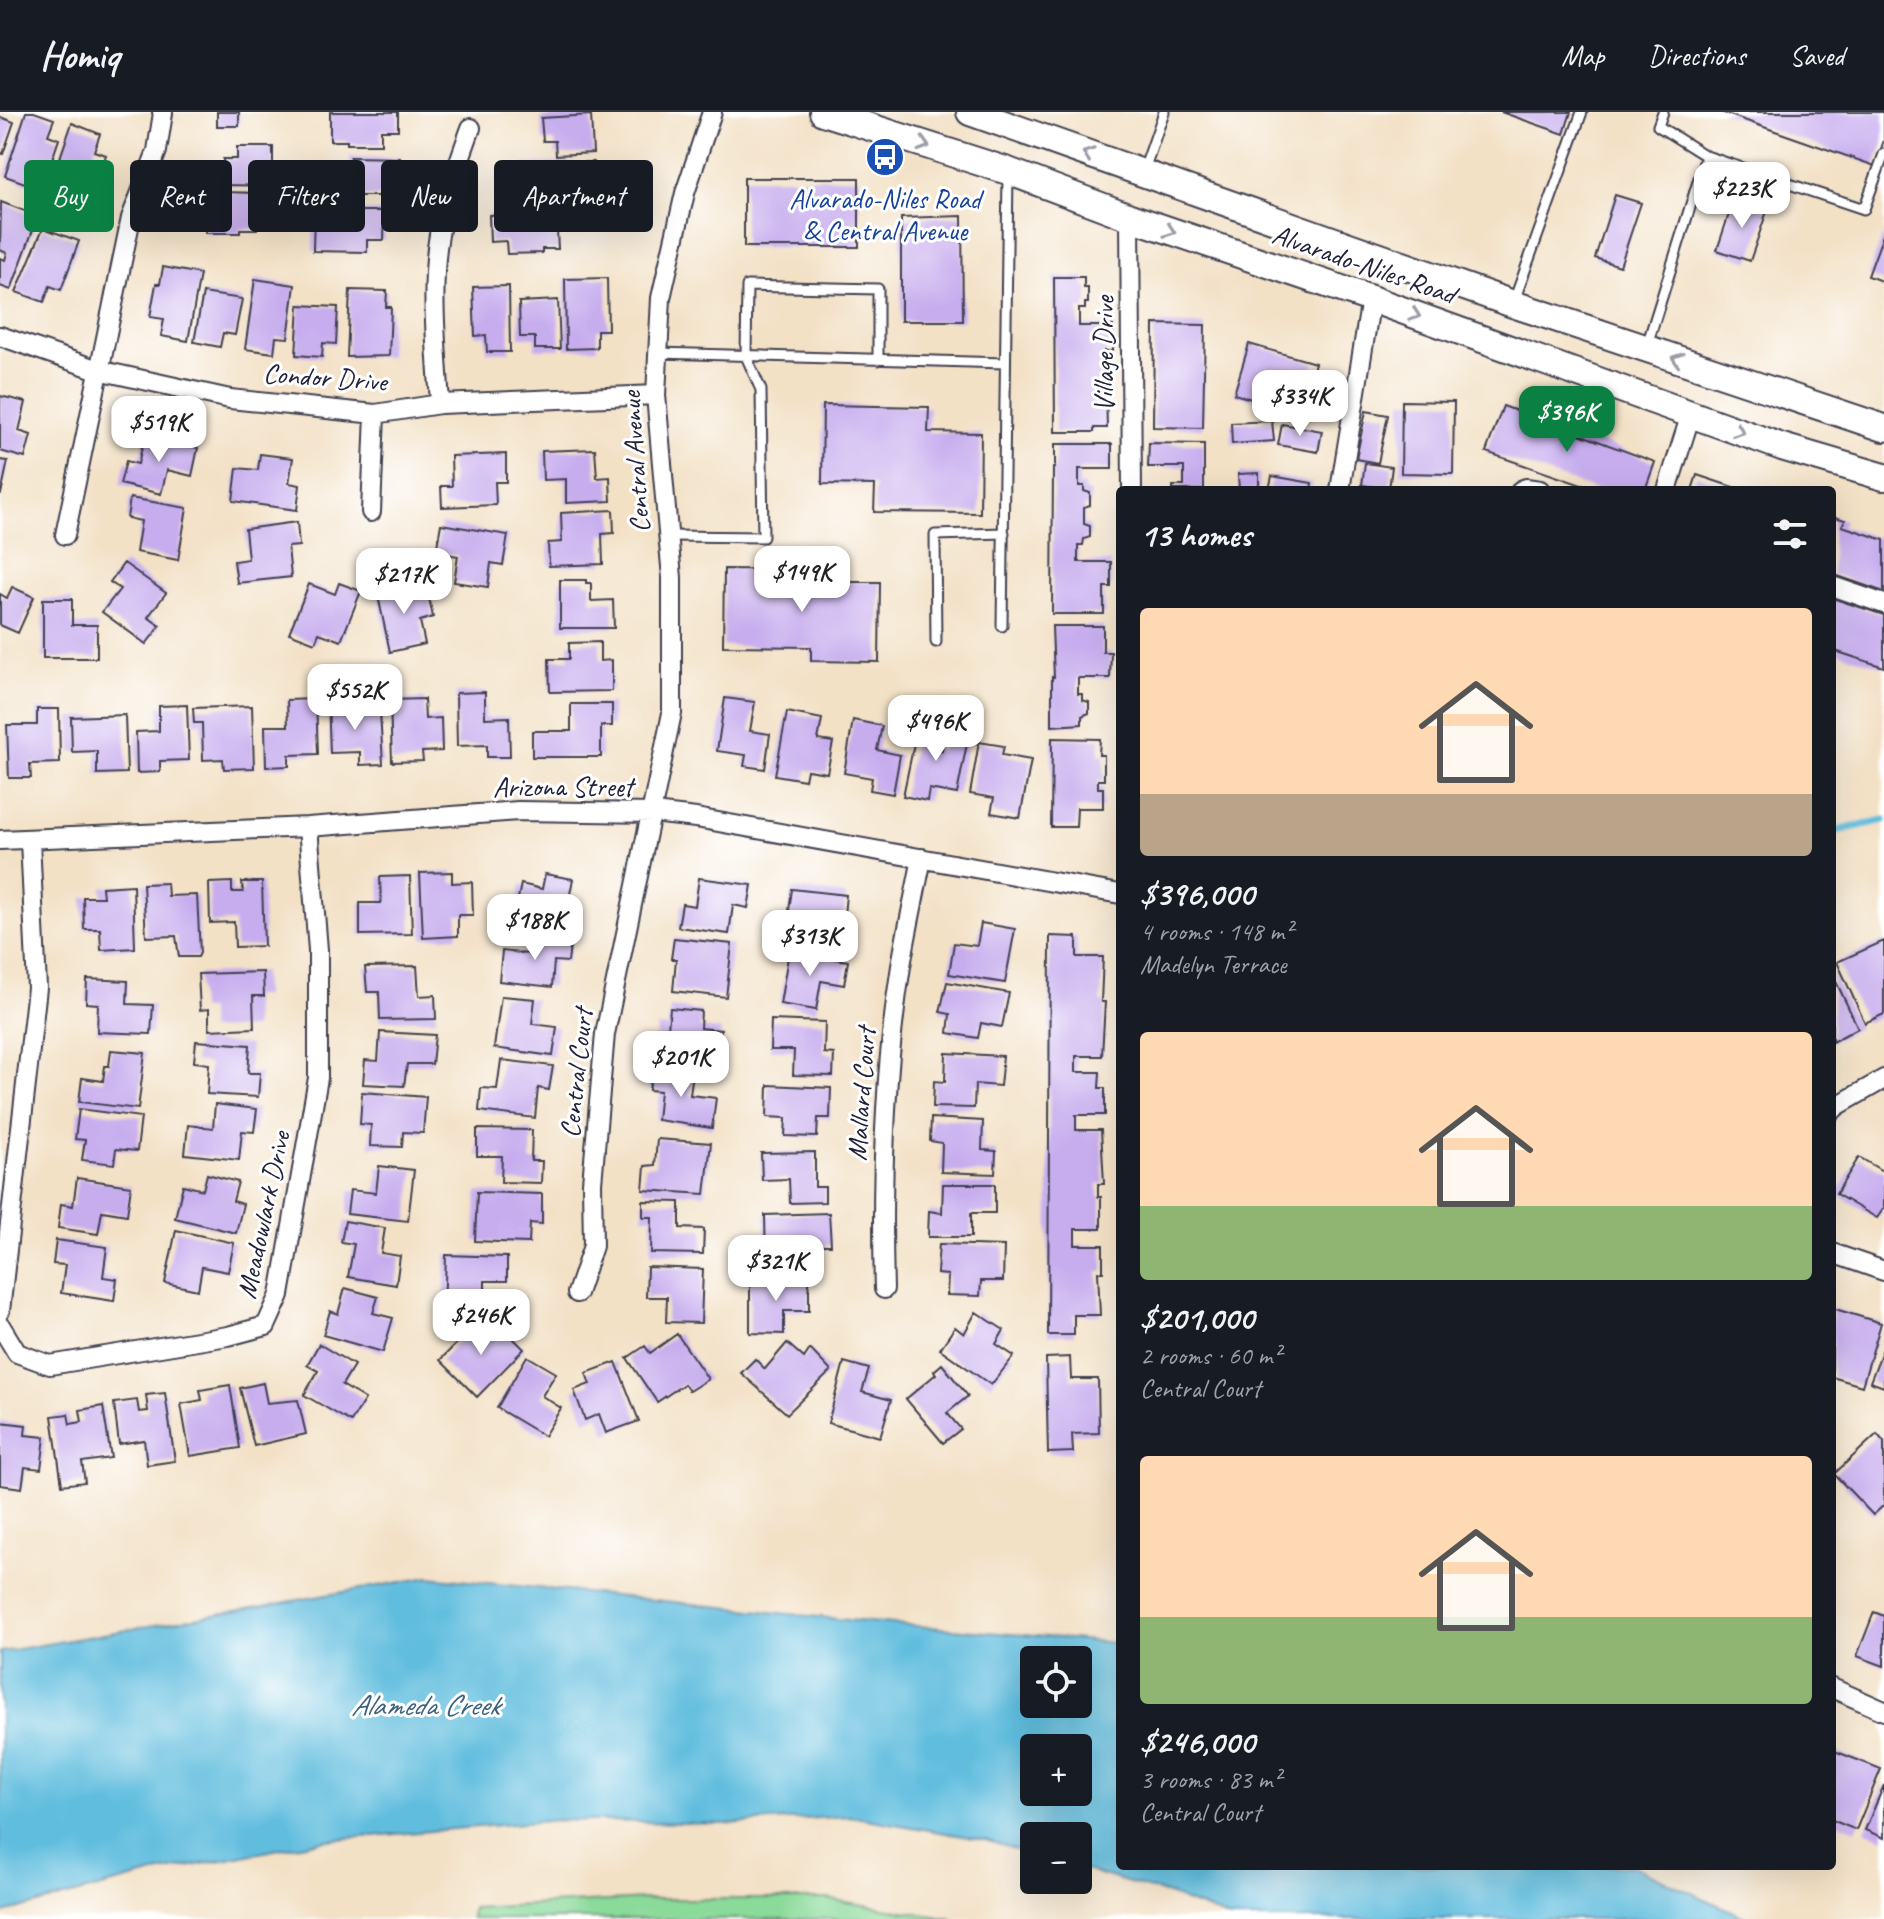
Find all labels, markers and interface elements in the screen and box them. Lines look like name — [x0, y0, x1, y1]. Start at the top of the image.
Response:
text: Homiq — [40, 32, 119, 79]
text: Map — [1561, 38, 1604, 73]
text: Directions — [1648, 38, 1746, 73]
text: Saved — [1790, 38, 1844, 73]
bus stop icon: Alvarado-Niles Road & Central Avenue — [864, 136, 906, 178]
one-way arrow — [917, 136, 931, 152]
one-way arrow — [1082, 147, 1096, 164]
chip: Buy — [24, 160, 114, 232]
chip: Rent — [130, 160, 232, 232]
chip: Filters — [248, 160, 365, 232]
chip: New — [381, 160, 478, 232]
chip: Apartment — [494, 160, 653, 232]
pin: $223K — [1686, 162, 1798, 230]
text: $223K — [1712, 171, 1772, 204]
place label: Alvarado-Niles Road & Central Avenue — [789, 181, 985, 248]
street label: Alvarado-Niles Road — [1268, 216, 1464, 313]
one-way arrow — [1162, 221, 1176, 237]
street label: Village Drive — [1086, 294, 1121, 412]
one-way arrow — [1408, 306, 1422, 322]
one-way arrow — [1671, 352, 1685, 368]
street label: Condor Drive — [262, 355, 390, 399]
pin: $334K — [1244, 370, 1356, 438]
text: $334K — [1270, 379, 1330, 412]
pin: $396K — [1511, 386, 1623, 454]
street label: Central Avenue — [612, 388, 657, 534]
text: $396K — [1537, 395, 1597, 428]
pin: $519K — [103, 396, 215, 464]
text: $519K — [129, 405, 189, 438]
one-way arrow — [1731, 421, 1745, 438]
icon: filters — [1768, 512, 1812, 556]
text: 13 homes — [1140, 513, 1251, 556]
pin: $149K — [746, 546, 858, 614]
pin: $217K — [348, 548, 460, 616]
text: $149K — [772, 555, 832, 588]
text: $217K — [374, 557, 434, 590]
icon: home — [1404, 660, 1548, 804]
pin: $552K — [299, 664, 411, 732]
text: $552K — [325, 673, 385, 706]
pin: $496K — [880, 695, 992, 763]
text: $496K — [906, 704, 966, 737]
street label: Arizona Street — [493, 769, 637, 804]
text: $396,000 — [1140, 872, 1254, 915]
pin: $188K — [479, 894, 591, 962]
text: $188K — [505, 903, 565, 936]
pin: $313K — [754, 910, 866, 978]
text: 4 rooms · 148 m² — [1140, 915, 1292, 948]
text: $313K — [780, 919, 840, 952]
text: Madelyn Terrace — [1140, 948, 1287, 981]
street label: Central Court — [552, 1003, 601, 1139]
street label: Mallard Court — [839, 1022, 883, 1162]
pin: $201K — [625, 1031, 737, 1099]
text: $201K — [651, 1040, 711, 1073]
icon: home — [1404, 1084, 1548, 1228]
street label: Meadowlark Drive — [228, 1126, 298, 1302]
pin: $321K — [720, 1235, 832, 1303]
text: $321K — [746, 1244, 806, 1277]
pin: $246K — [425, 1289, 537, 1357]
text: $201,000 — [1140, 1296, 1254, 1339]
text: $246K — [451, 1298, 511, 1331]
text: 2 rooms · 60 m² — [1140, 1339, 1281, 1372]
text: Central Court — [1140, 1372, 1261, 1405]
icon: home — [1404, 1508, 1548, 1652]
map controls — [1020, 1646, 1092, 1894]
button: locate — [1020, 1646, 1092, 1718]
water label: Alameda Creek — [351, 1686, 504, 1724]
text: $246,000 — [1140, 1720, 1255, 1763]
button: + — [1020, 1734, 1092, 1806]
text: 3 rooms · 83 m² — [1140, 1763, 1281, 1796]
text: Central Court — [1140, 1796, 1261, 1829]
button: − — [1020, 1822, 1092, 1894]

